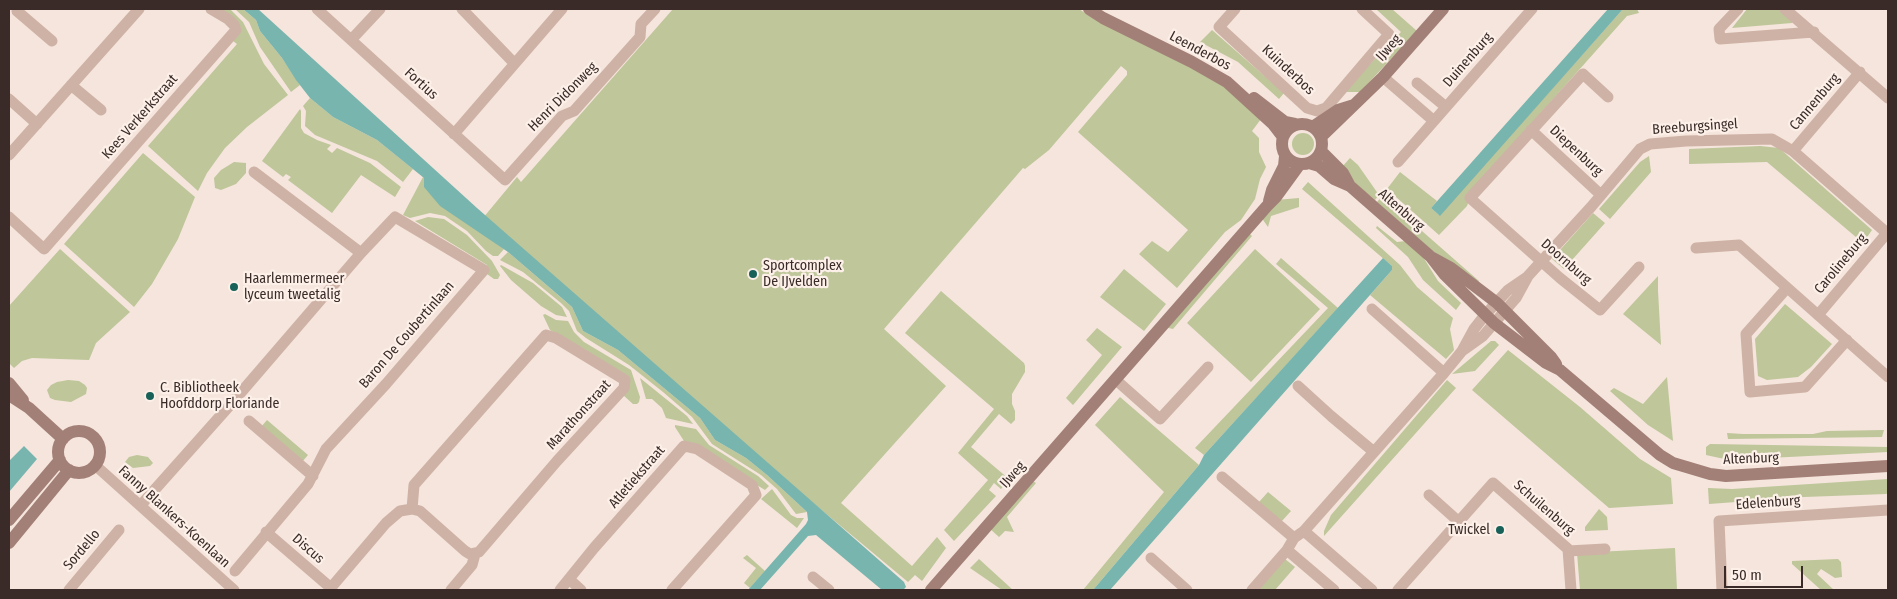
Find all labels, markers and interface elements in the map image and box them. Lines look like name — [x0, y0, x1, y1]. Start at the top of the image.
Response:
street label: Leenderbos — [1166, 28, 1234, 74]
street label: Duinenburg — [1440, 29, 1496, 91]
street label: IJweg — [1373, 31, 1405, 65]
street label: Kuinderbos — [1258, 41, 1318, 99]
street label: Henri Didonweg — [525, 59, 601, 135]
street label: Fortius — [401, 65, 441, 103]
street label: Cannenburg — [1786, 70, 1844, 134]
street label: Kees Verkerkstraat — [99, 71, 181, 163]
street label: Breeburgsingel — [1652, 116, 1738, 138]
street label: Diepenburg — [1546, 122, 1606, 180]
street label: Altenburg — [1374, 185, 1428, 235]
street label: Carolineburg — [1811, 231, 1871, 297]
street label: Doornburg — [1537, 236, 1595, 288]
place label: Sportcomplex De IJvelden — [763, 258, 842, 290]
marker: Sportcomplex De IJvelden — [747, 268, 759, 280]
place label: Haarlemmermeer lyceum tweetalig — [244, 271, 344, 304]
street label: Baron De Coubertinlaan — [356, 278, 458, 392]
marker: Haarlemmermeer lyceum tweetalig — [228, 281, 240, 293]
street label: Marathonstraat — [543, 377, 615, 453]
place label: C. Bibliotheek Hoofddorp Floriande — [160, 380, 279, 412]
marker: C. Bibliotheek Hoofddorp Floriande — [144, 390, 156, 402]
street label: Atletiekstraat — [605, 442, 669, 512]
street label: Altenburg — [1723, 450, 1779, 468]
street label: IJweg — [997, 458, 1029, 492]
street label: Fanny Blankers-Koenlaan — [115, 462, 233, 572]
street label: Schuilenburg — [1510, 477, 1578, 539]
street label: Edelenburg — [1735, 492, 1801, 514]
place label: Twickel — [1448, 522, 1490, 538]
marker: Twickel — [1494, 524, 1506, 536]
street label: Sordello — [60, 526, 104, 574]
street label: Discus — [289, 531, 327, 567]
scale bar — [1727, 556, 1806, 588]
text: 50 m — [1732, 566, 1762, 584]

